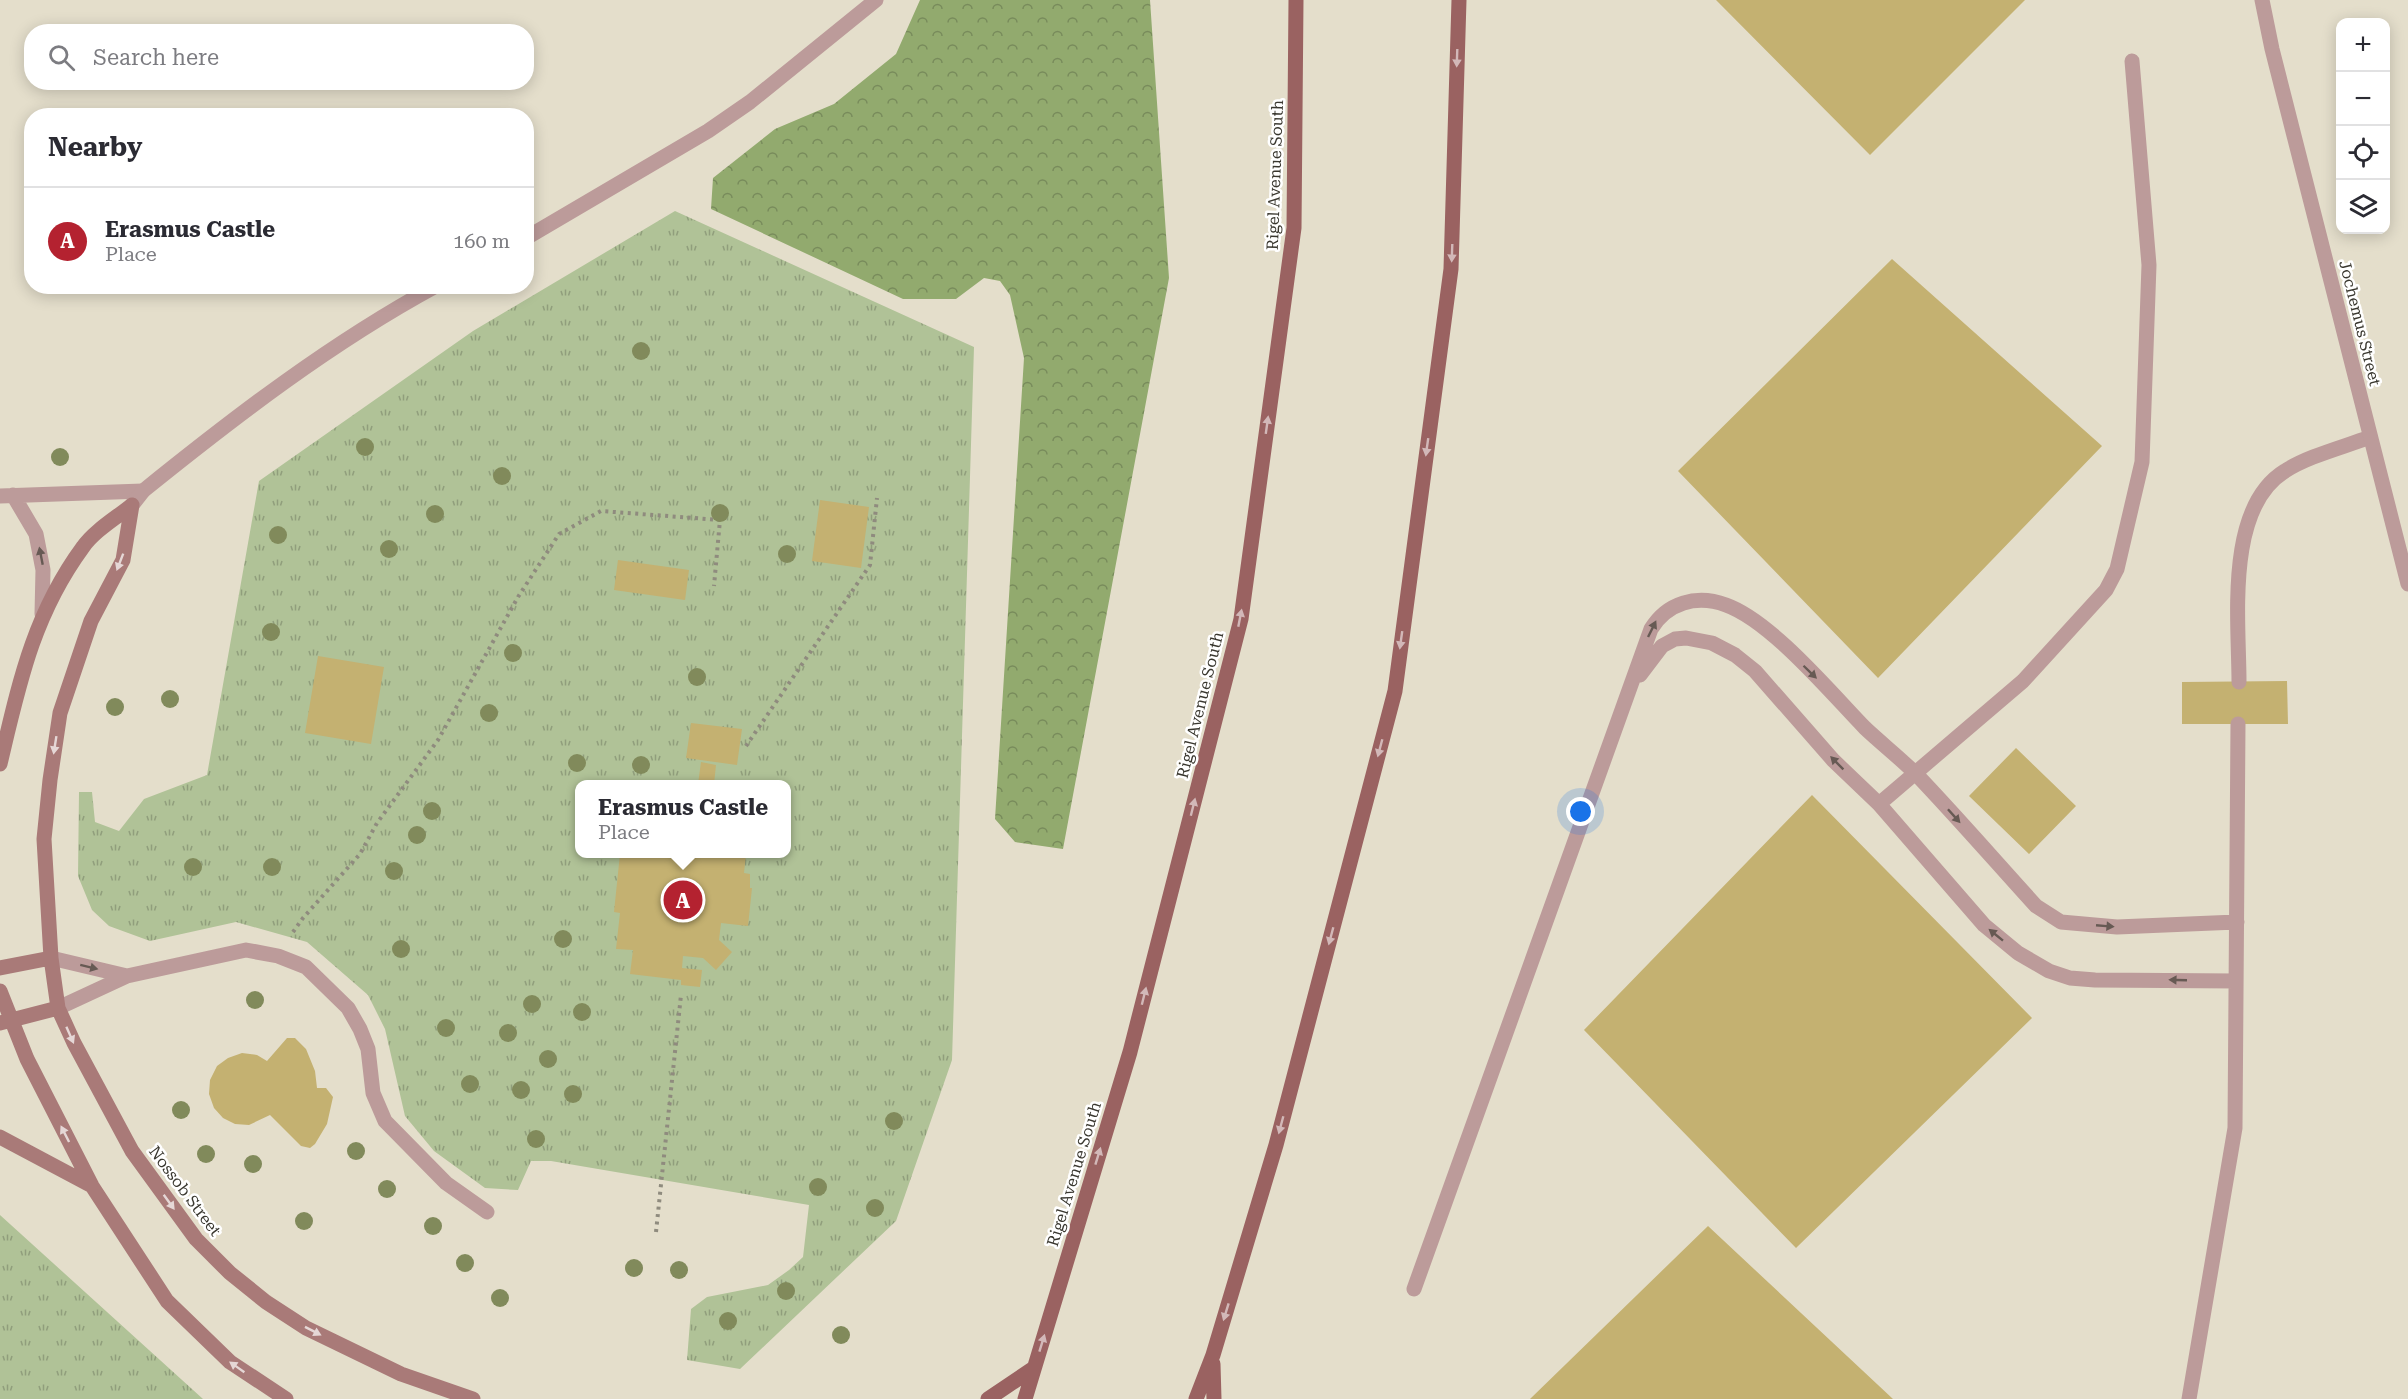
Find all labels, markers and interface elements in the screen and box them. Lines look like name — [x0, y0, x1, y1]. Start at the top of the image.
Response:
map controls — [2336, 18, 2390, 234]
button: + — [2336, 18, 2390, 72]
search box — [24, 24, 534, 90]
icon: search — [45, 41, 78, 74]
text: Search here — [93, 45, 219, 70]
one-way arrow — [1453, 49, 1462, 68]
button: − — [2336, 72, 2390, 126]
street label: Rigel Avenue South — [1263, 100, 1287, 250]
button: locate — [2336, 126, 2390, 180]
text: Nearby — [48, 132, 142, 162]
button: layers — [2336, 180, 2390, 234]
text: Erasmus Castle — [105, 217, 275, 242]
text: A — [60, 229, 75, 253]
text: 160 m — [453, 229, 510, 253]
text: Place — [105, 242, 157, 266]
one-way arrow — [1447, 244, 1456, 263]
street label: Jochemus Street — [2335, 258, 2385, 388]
one-way arrow — [1263, 415, 1272, 434]
one-way arrow — [1423, 437, 1432, 456]
one-way arrow — [35, 547, 45, 565]
one-way arrow — [115, 554, 125, 572]
one-way arrow — [1236, 608, 1245, 627]
one-way arrow — [1647, 620, 1657, 638]
street label: Rigel Avenue South — [1173, 630, 1227, 780]
one-way arrow — [1397, 631, 1406, 650]
one-way arrow — [1803, 665, 1818, 679]
one-way arrow — [51, 736, 60, 755]
one-way arrow — [1375, 739, 1384, 757]
one-way arrow — [1830, 756, 1845, 770]
popup — [575, 780, 791, 858]
text: Erasmus Castle — [598, 795, 768, 820]
your location — [1566, 797, 1595, 826]
one-way arrow — [1188, 798, 1198, 816]
one-way arrow — [1947, 808, 1960, 823]
text: Place — [598, 820, 650, 844]
pin: A — [664, 878, 702, 922]
one-way arrow — [2095, 921, 2114, 931]
one-way arrow — [1325, 927, 1335, 946]
one-way arrow — [1988, 929, 2003, 941]
one-way arrow — [80, 963, 98, 973]
one-way arrow — [2168, 975, 2187, 985]
one-way arrow — [1140, 987, 1150, 1005]
one-way arrow — [65, 1026, 75, 1044]
street label: Rigel Avenue South — [1043, 1099, 1105, 1249]
one-way arrow — [1276, 1116, 1286, 1134]
one-way arrow — [60, 1125, 70, 1142]
street label: Nossob Street — [145, 1142, 225, 1240]
one-way arrow — [1094, 1147, 1103, 1165]
one-way arrow — [163, 1194, 175, 1209]
one-way arrow — [1221, 1303, 1230, 1321]
one-way arrow — [304, 1326, 321, 1336]
one-way arrow — [1038, 1334, 1047, 1352]
one-way arrow — [230, 1361, 246, 1373]

